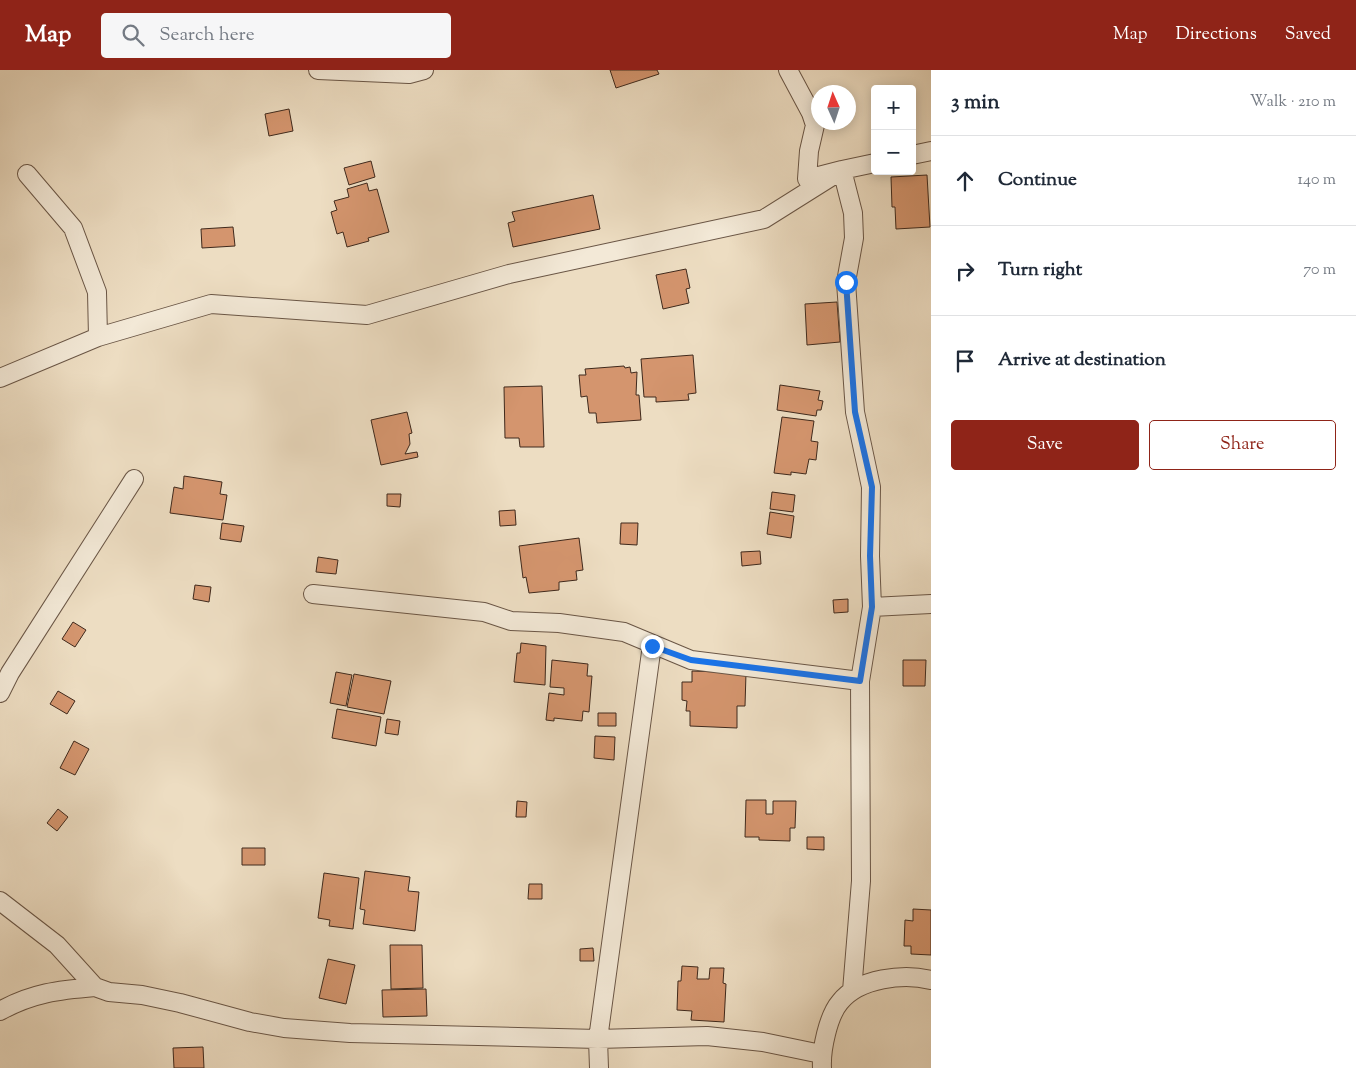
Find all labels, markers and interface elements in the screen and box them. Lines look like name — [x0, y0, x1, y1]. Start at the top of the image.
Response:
search box — [101, 13, 451, 58]
text: Map — [25, 18, 71, 52]
icon: search — [119, 21, 147, 49]
text: Search here — [159, 22, 255, 49]
text: Map — [1113, 22, 1148, 48]
text: Directions — [1176, 22, 1257, 48]
text: Saved — [1285, 22, 1331, 48]
north arrow — [811, 85, 856, 130]
map controls — [871, 85, 916, 175]
button: + — [871, 85, 916, 130]
text: 3 min — [951, 88, 1000, 118]
text: Walk · 210 m — [1250, 91, 1336, 114]
button: − — [871, 130, 916, 175]
icon: ahead — [951, 167, 979, 195]
text: Continue — [998, 167, 1077, 194]
text: 140 m — [1298, 169, 1336, 192]
icon: right — [951, 257, 979, 285]
text: Turn right — [998, 257, 1082, 284]
text: 70 m — [1303, 259, 1336, 282]
route start — [835, 271, 858, 294]
icon: arrive — [951, 347, 979, 375]
text: Arrive at destination — [998, 347, 1166, 374]
button: Save — [951, 420, 1139, 470]
button: Share — [1149, 420, 1336, 470]
route end — [641, 635, 664, 658]

